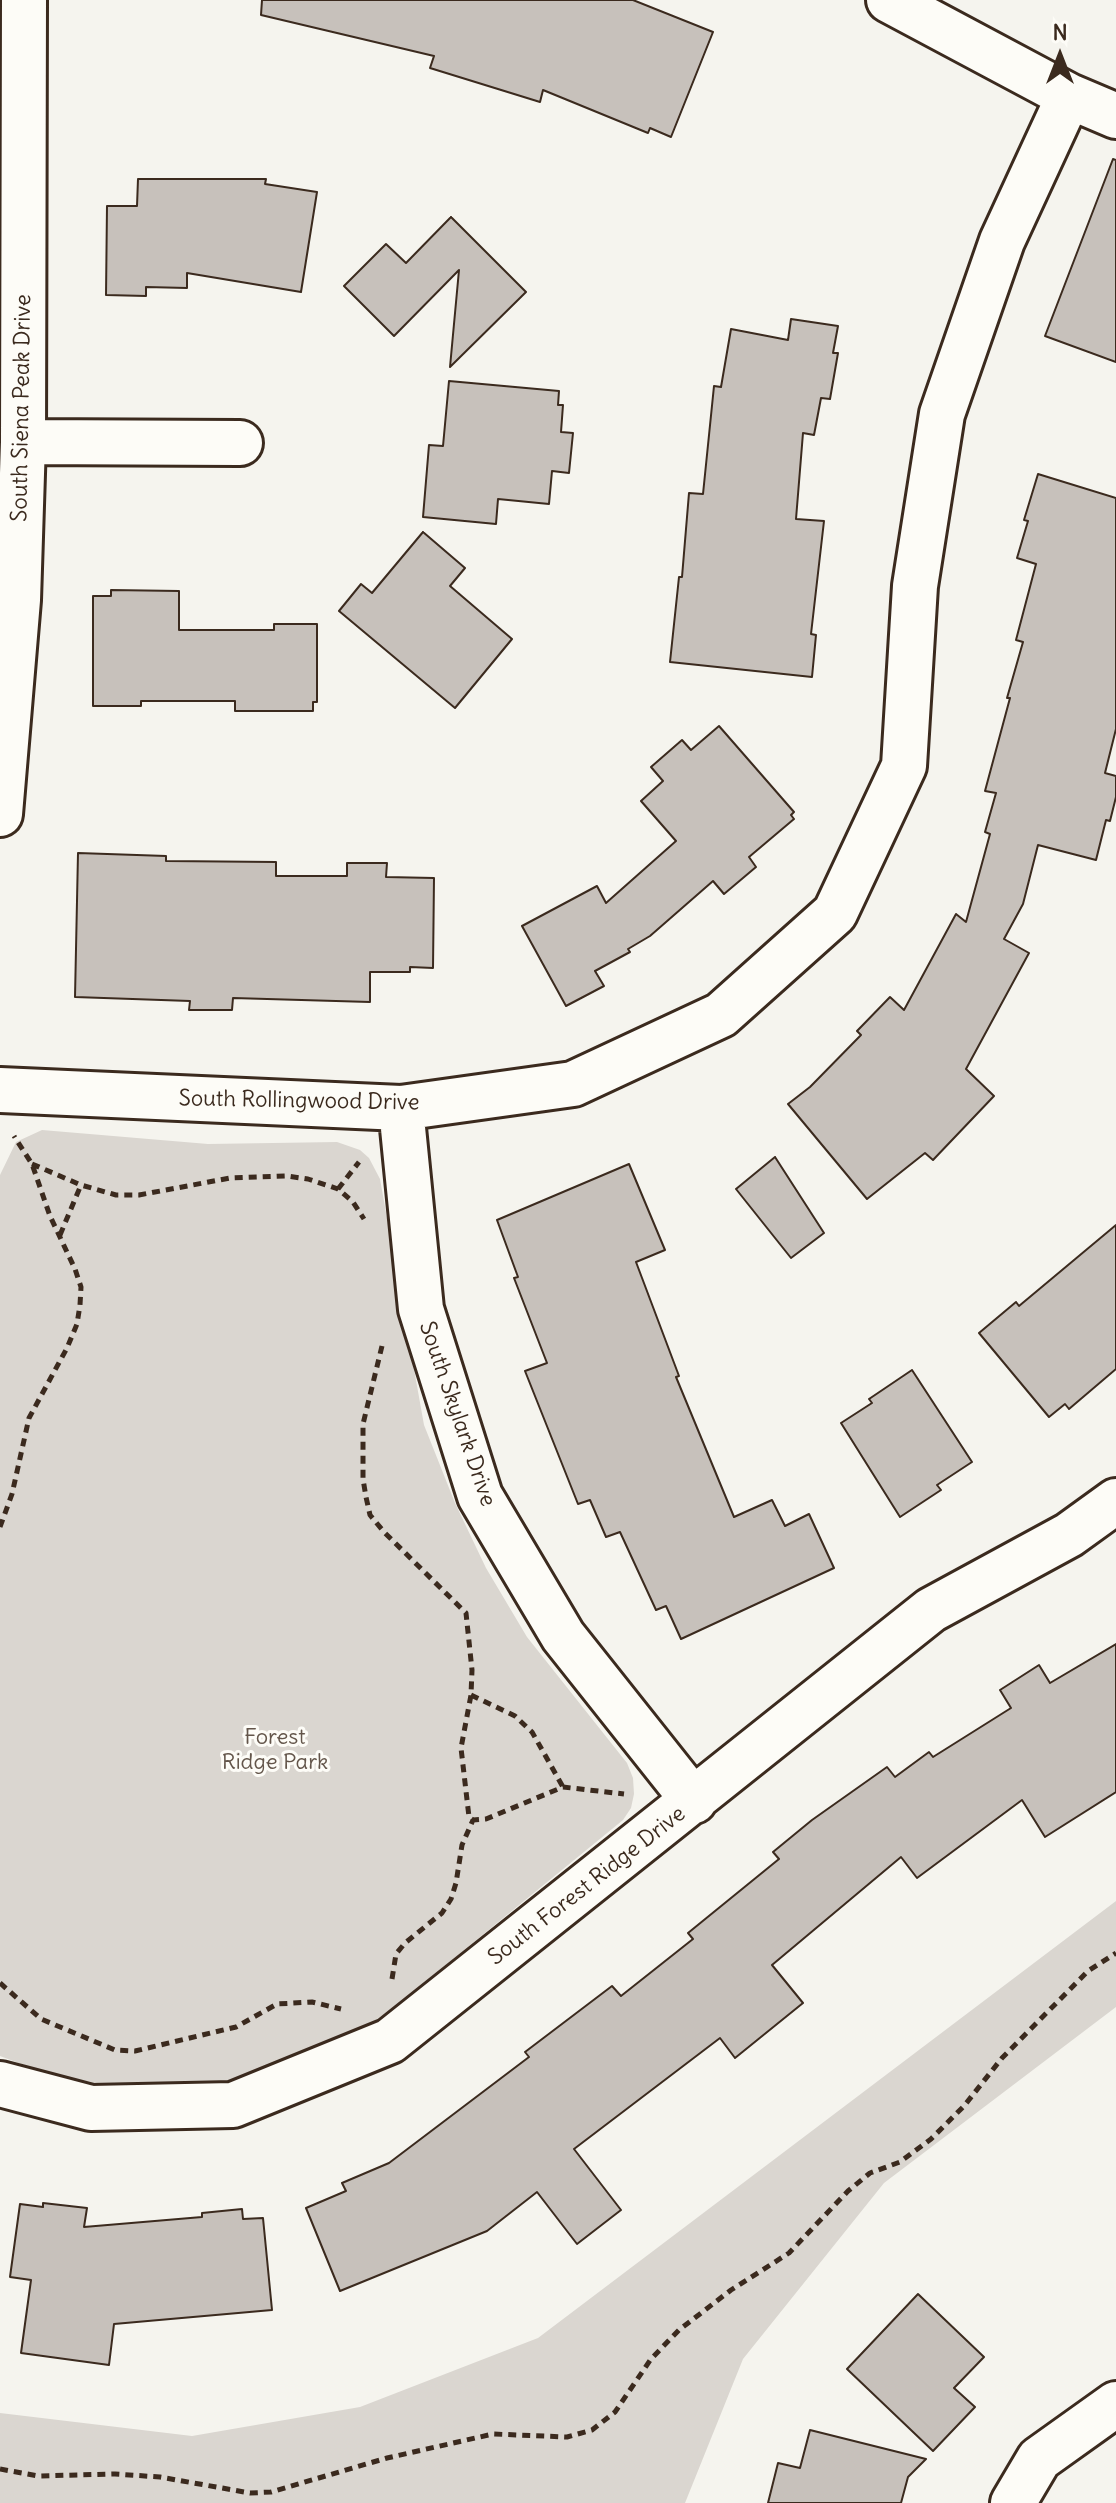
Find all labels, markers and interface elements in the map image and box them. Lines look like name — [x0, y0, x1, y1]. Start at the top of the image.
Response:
north arrow — [1020, 16, 1100, 96]
text: N — [1052, 18, 1068, 46]
street label: South Siena Peak Drive — [7, 294, 37, 522]
street label: South Rollingwood Drive — [178, 1086, 420, 1116]
street label: South Skylark Drive — [413, 1318, 501, 1510]
park label: Forest Ridge Park — [222, 1725, 328, 1776]
street label: South Forest Ridge Drive — [483, 1801, 691, 1971]

